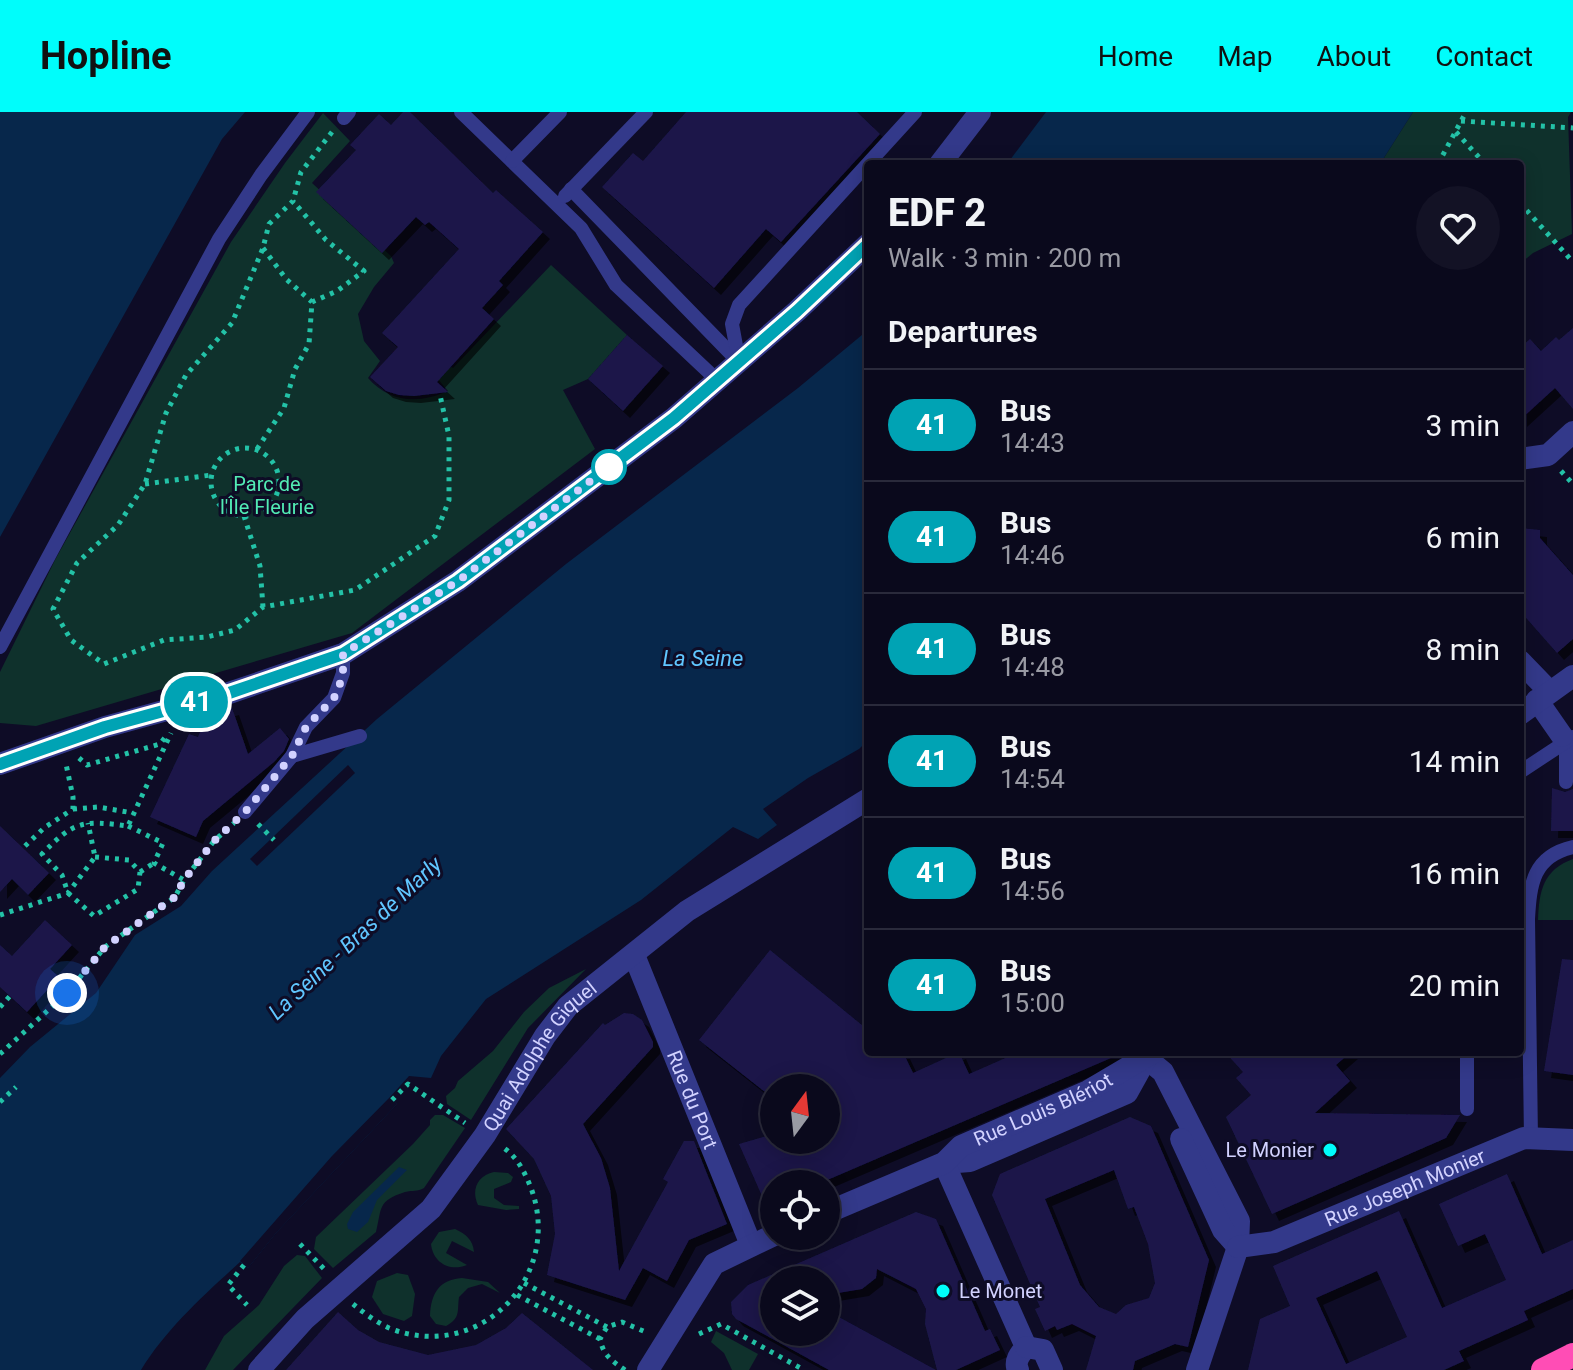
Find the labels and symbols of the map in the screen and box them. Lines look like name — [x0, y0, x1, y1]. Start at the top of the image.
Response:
unlabelled marker — [592, 450, 626, 484]
park label: Parc de l'Île Fleurie — [220, 472, 314, 519]
water label: La Seine — [663, 646, 743, 671]
line badge: 41 — [160, 676, 232, 728]
water label: La Seine - Bras de Marly — [263, 851, 447, 1025]
your location — [47, 973, 87, 1013]
street label: Quai Adolphe Giquel — [478, 976, 601, 1136]
street label: Rue du Port — [662, 1047, 723, 1152]
street label: Rue Louis Blériot — [970, 1067, 1117, 1151]
north arrow — [760, 1074, 840, 1154]
place label: Le Monier — [1226, 1138, 1314, 1162]
marker: Le Monier — [1321, 1141, 1339, 1159]
street label: Rue Joseph Monier — [1321, 1143, 1489, 1232]
place label: Le Monet — [959, 1279, 1042, 1303]
marker: Le Monet — [934, 1282, 952, 1300]

